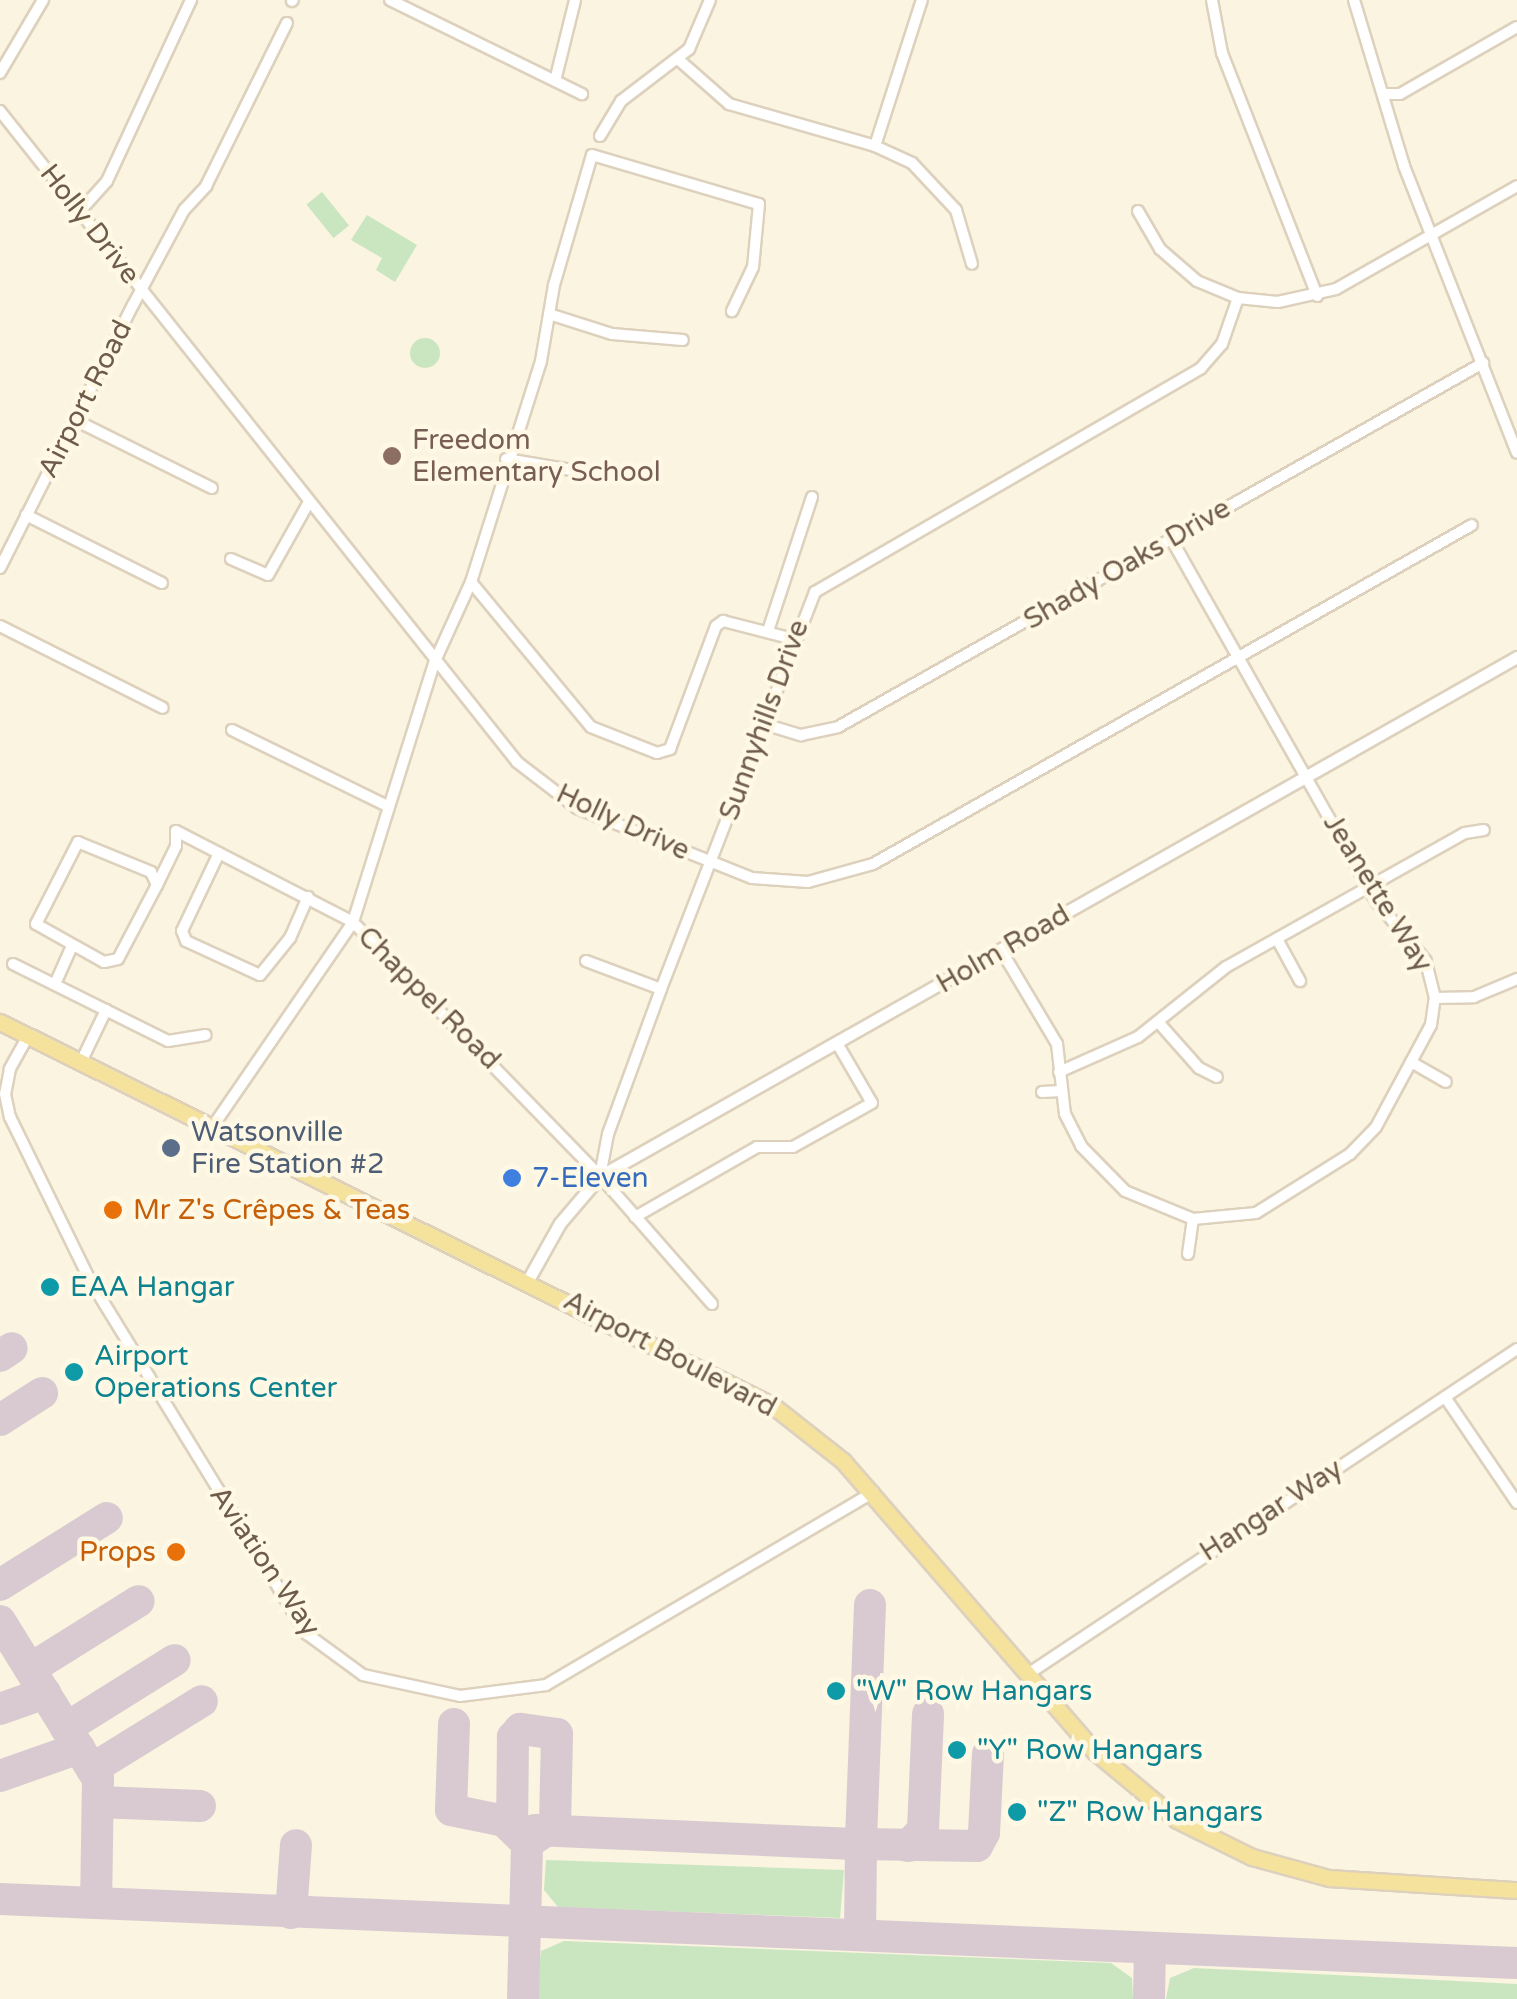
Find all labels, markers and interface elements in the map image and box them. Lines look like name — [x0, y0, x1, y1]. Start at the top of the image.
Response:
street label: Holly Drive — [33, 157, 147, 291]
street label: Airport Road — [31, 315, 139, 483]
place label: Freedom Elementary School — [412, 423, 661, 489]
marker: Freedom Elementary School — [381, 445, 403, 467]
street label: Shady Oaks Drive — [1018, 491, 1236, 637]
street label: Sunnyhills Drive — [712, 615, 816, 825]
street label: Holly Drive — [551, 777, 695, 867]
street label: Jeanette Way — [1316, 808, 1440, 978]
street label: Holm Road — [930, 897, 1076, 1001]
street label: Chappel Road — [351, 920, 507, 1076]
place label: Watsonville Fire Station #2 — [191, 1115, 385, 1181]
marker: Watsonville Fire Station #2 — [160, 1137, 182, 1159]
place label: 7-Eleven — [532, 1161, 649, 1195]
marker: 7-Eleven — [501, 1167, 523, 1189]
place label: Mr Z's Crêpes & Teas — [133, 1193, 410, 1227]
marker: Mr Z's Crêpes & Teas — [102, 1199, 124, 1221]
place label: EAA Hangar — [70, 1270, 234, 1304]
marker: EAA Hangar — [39, 1276, 61, 1298]
street label: Airport Boulevard — [558, 1284, 782, 1424]
place label: Airport Operations Center — [94, 1339, 337, 1405]
marker: Airport Operations Center — [63, 1361, 85, 1383]
street label: Hangar Way — [1193, 1452, 1349, 1568]
street label: Aviation Way — [202, 1480, 328, 1642]
place label: Props — [79, 1535, 156, 1569]
marker: Props — [165, 1541, 187, 1563]
place label: "W" Row Hangars — [856, 1674, 1092, 1708]
marker: "W" Row Hangars — [825, 1680, 847, 1702]
place label: "Y" Row Hangars — [977, 1733, 1203, 1767]
marker: "Y" Row Hangars — [946, 1739, 968, 1761]
place label: "Z" Row Hangars — [1037, 1795, 1263, 1829]
marker: "Z" Row Hangars — [1006, 1801, 1028, 1823]

